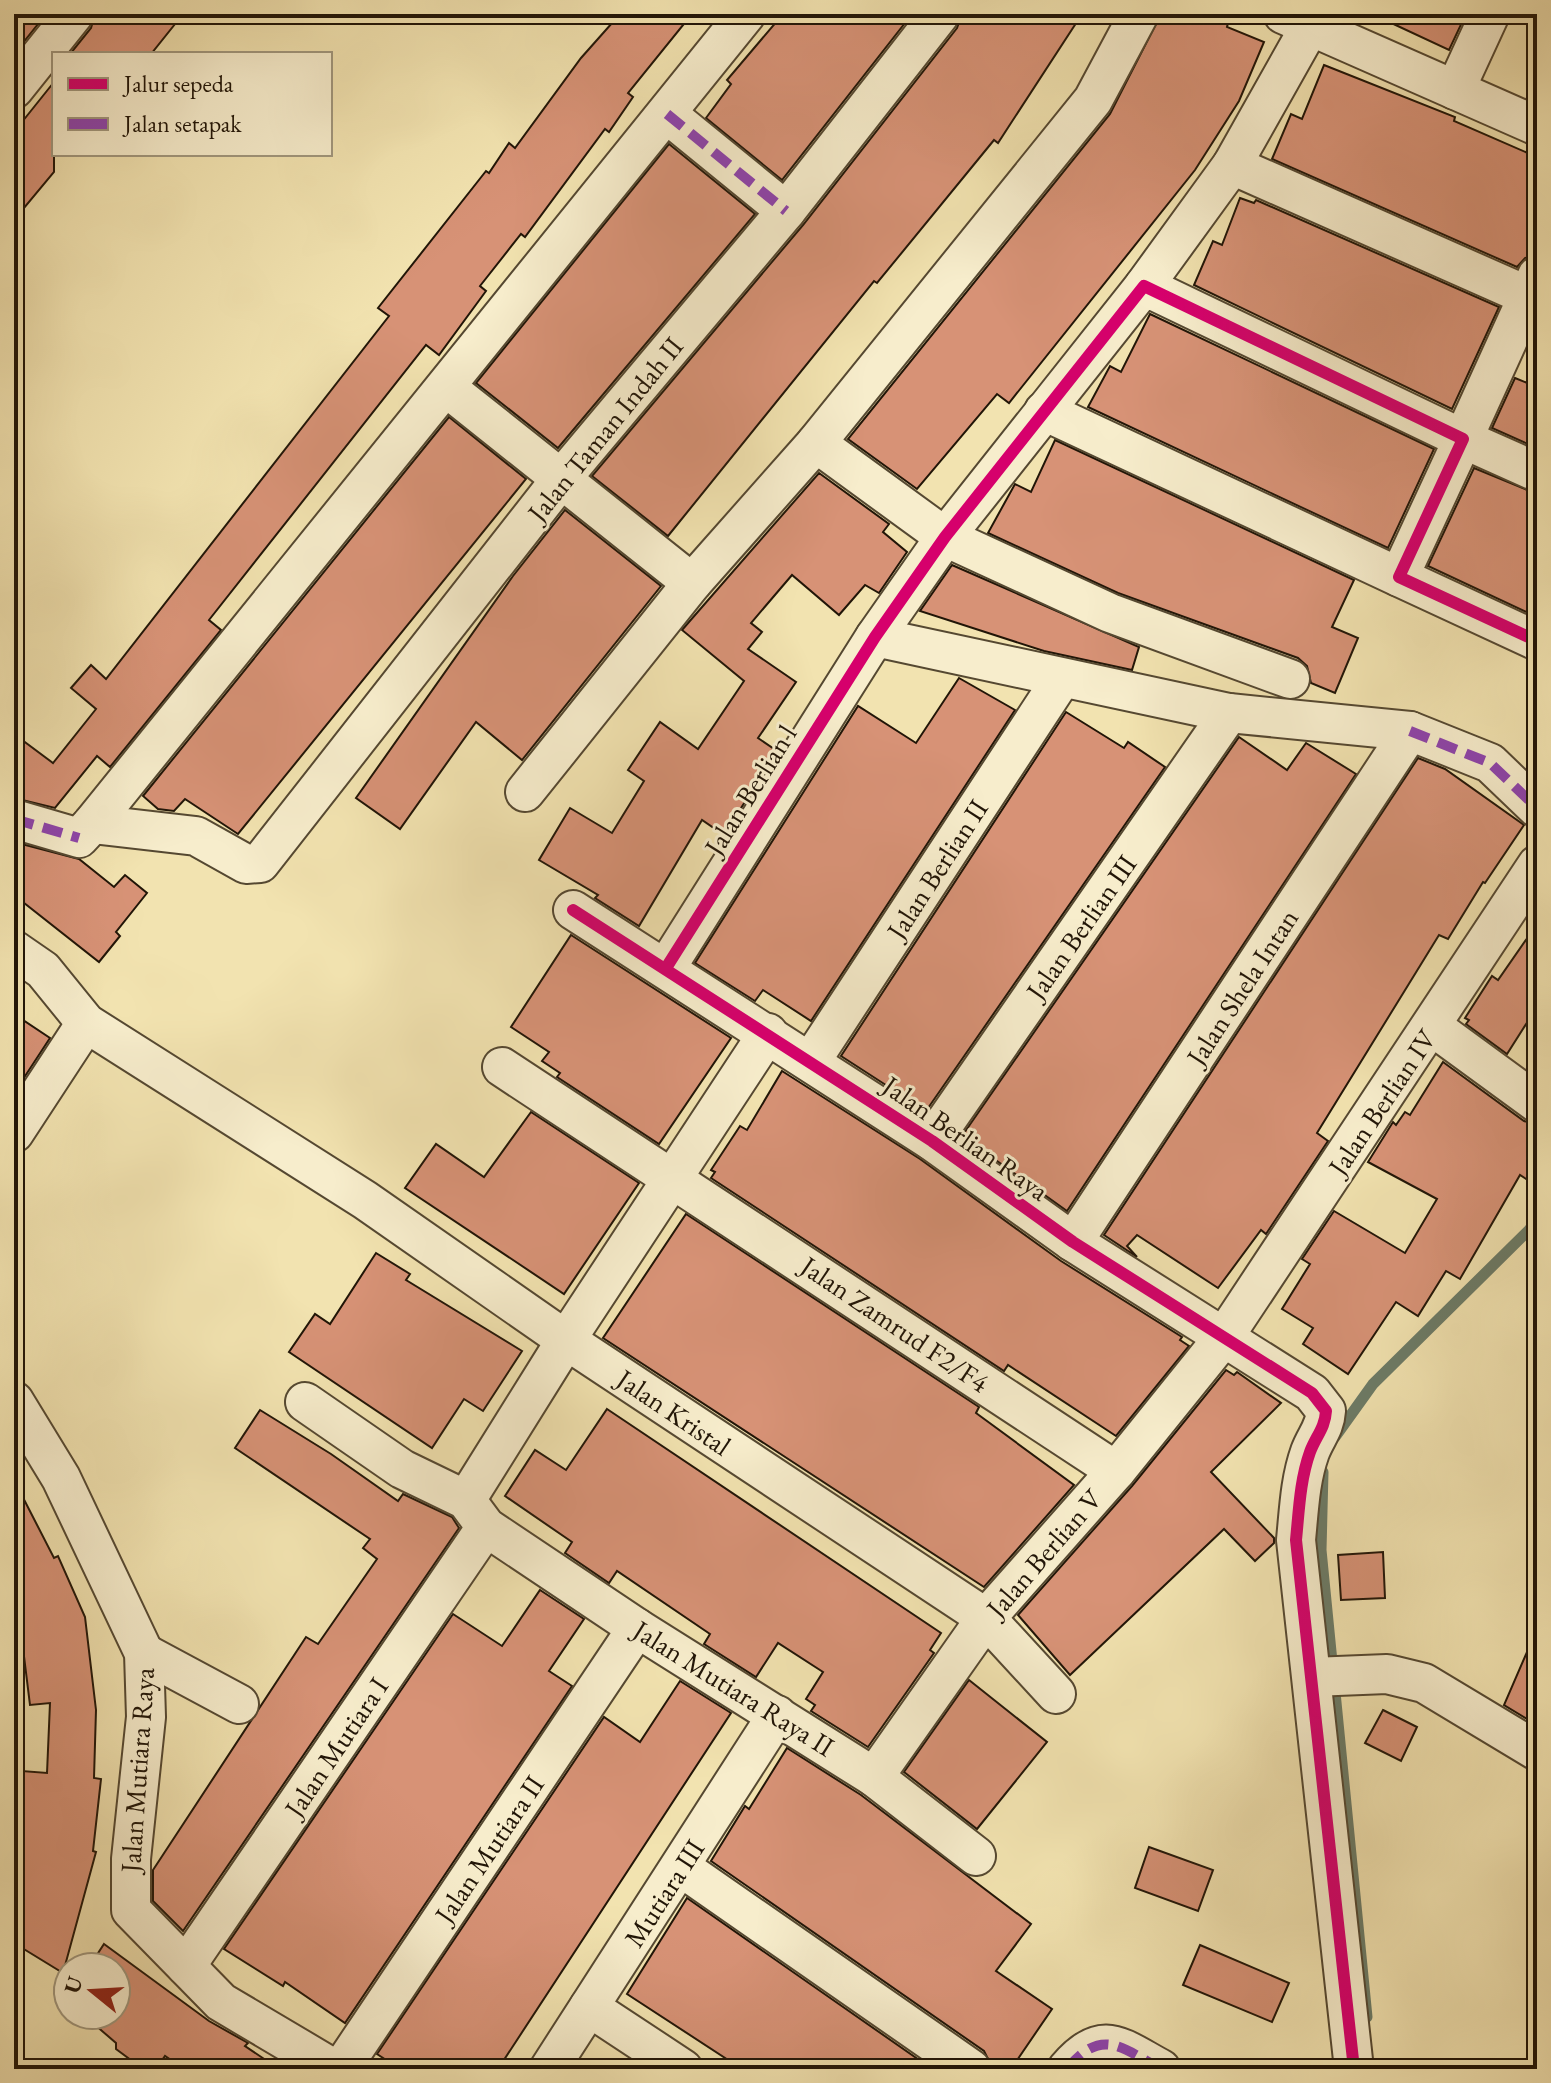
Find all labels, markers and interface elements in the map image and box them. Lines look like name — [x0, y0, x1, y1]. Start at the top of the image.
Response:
legend — [52, 52, 332, 156]
text: Jalur sepeda — [122, 68, 234, 99]
text: Jalan setapak — [122, 108, 242, 139]
street label: Jalan Taman Indah II — [518, 329, 691, 530]
street label: Jalan Berlian l — [695, 718, 804, 864]
street label: Jalan Berlian II — [877, 792, 996, 948]
street label: Jalan Berlian III — [1017, 847, 1145, 1008]
street label: Jalan Shela Intan — [1177, 902, 1306, 1074]
street label: Jalan Berlian IV — [1319, 1022, 1444, 1184]
street label: Jalan Berlian Raya — [874, 1066, 1057, 1209]
street label: Jalan Zamrud F2/F4 — [792, 1247, 996, 1401]
street label: Jalan Kristal — [608, 1360, 738, 1463]
street label: Jalan Berlian V — [977, 1481, 1110, 1627]
street label: Jalan Mutiara Raya II — [625, 1611, 842, 1765]
street label: Jalan Mutiara Raya — [112, 1665, 162, 1876]
street label: Jalan Mutiara I — [275, 1670, 396, 1826]
street label: Jalan Mutiara II — [425, 1768, 552, 1932]
street label: Mutiara III — [616, 1832, 712, 1954]
north arrow — [52, 1951, 132, 2031]
text: U — [57, 1972, 90, 1997]

